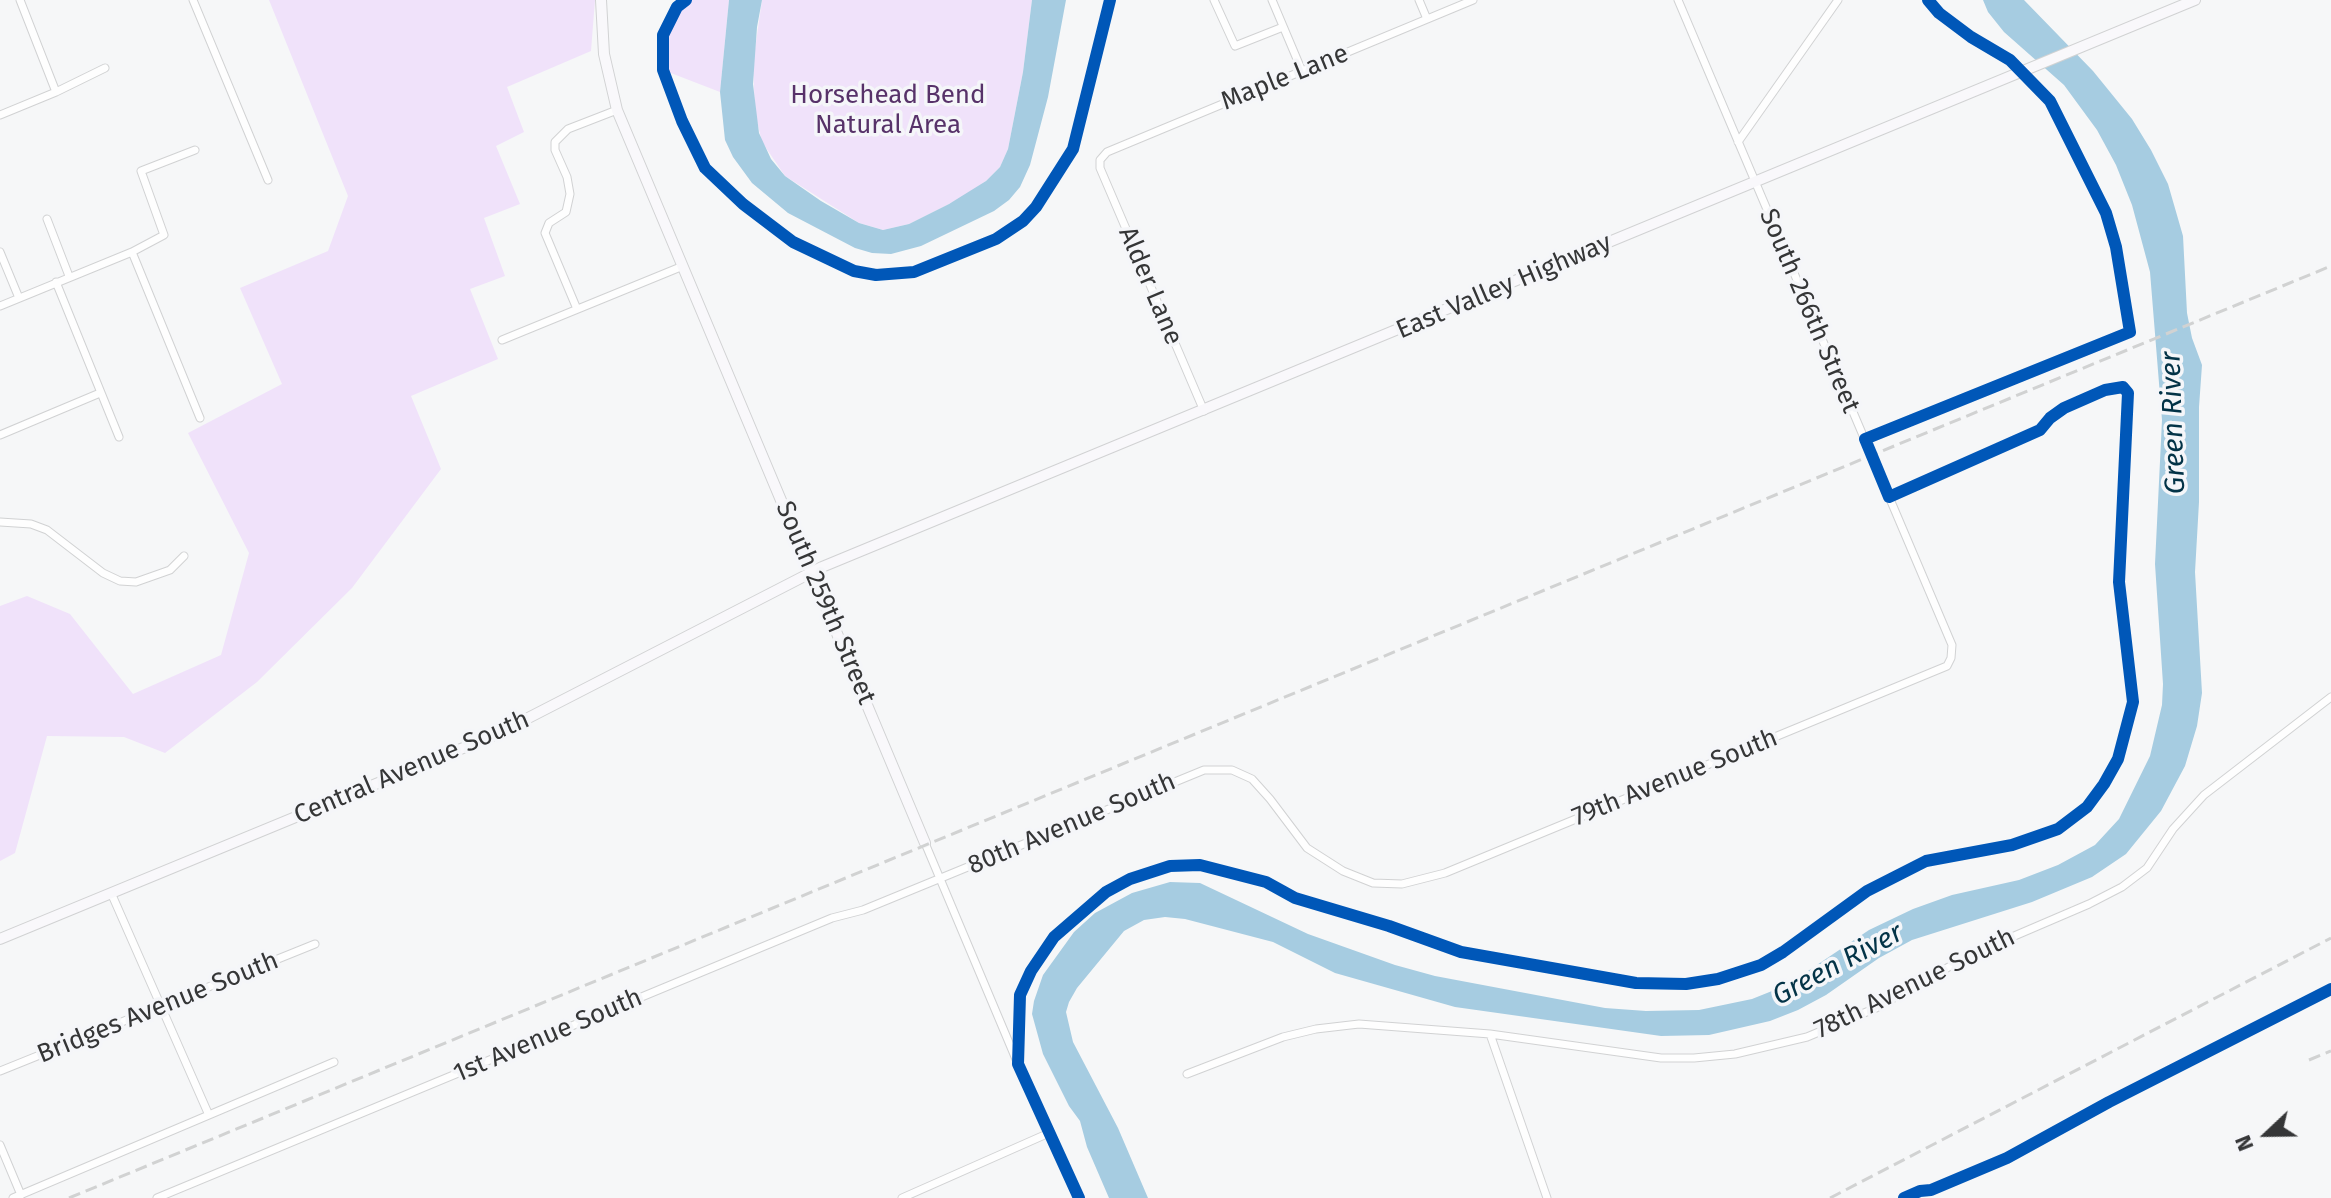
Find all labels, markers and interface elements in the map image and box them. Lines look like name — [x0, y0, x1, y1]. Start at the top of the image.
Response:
street label: Maple Lane — [1217, 38, 1353, 118]
park label: Horsehead Bend Natural Area — [790, 80, 986, 142]
street label: South 266th Street — [1752, 204, 1866, 418]
street label: Alder Lane — [1111, 222, 1189, 350]
street label: East Valley Highway — [1392, 228, 1616, 346]
water label: Green River — [2155, 351, 2193, 495]
street label: South 259th Street — [768, 497, 882, 709]
street label: Central Avenue South — [290, 704, 534, 832]
street label: 79th Avenue South — [1568, 723, 1782, 833]
street label: 80th Avenue South — [963, 766, 1181, 882]
water label: Green River — [1767, 917, 1909, 1013]
street label: 78th Avenue South — [1810, 922, 2020, 1046]
street label: Bridges Avenue South — [33, 945, 283, 1071]
street label: 1st Avenue South — [449, 982, 647, 1090]
north arrow — [2227, 1094, 2307, 1174]
text: N — [2229, 1131, 2260, 1155]

